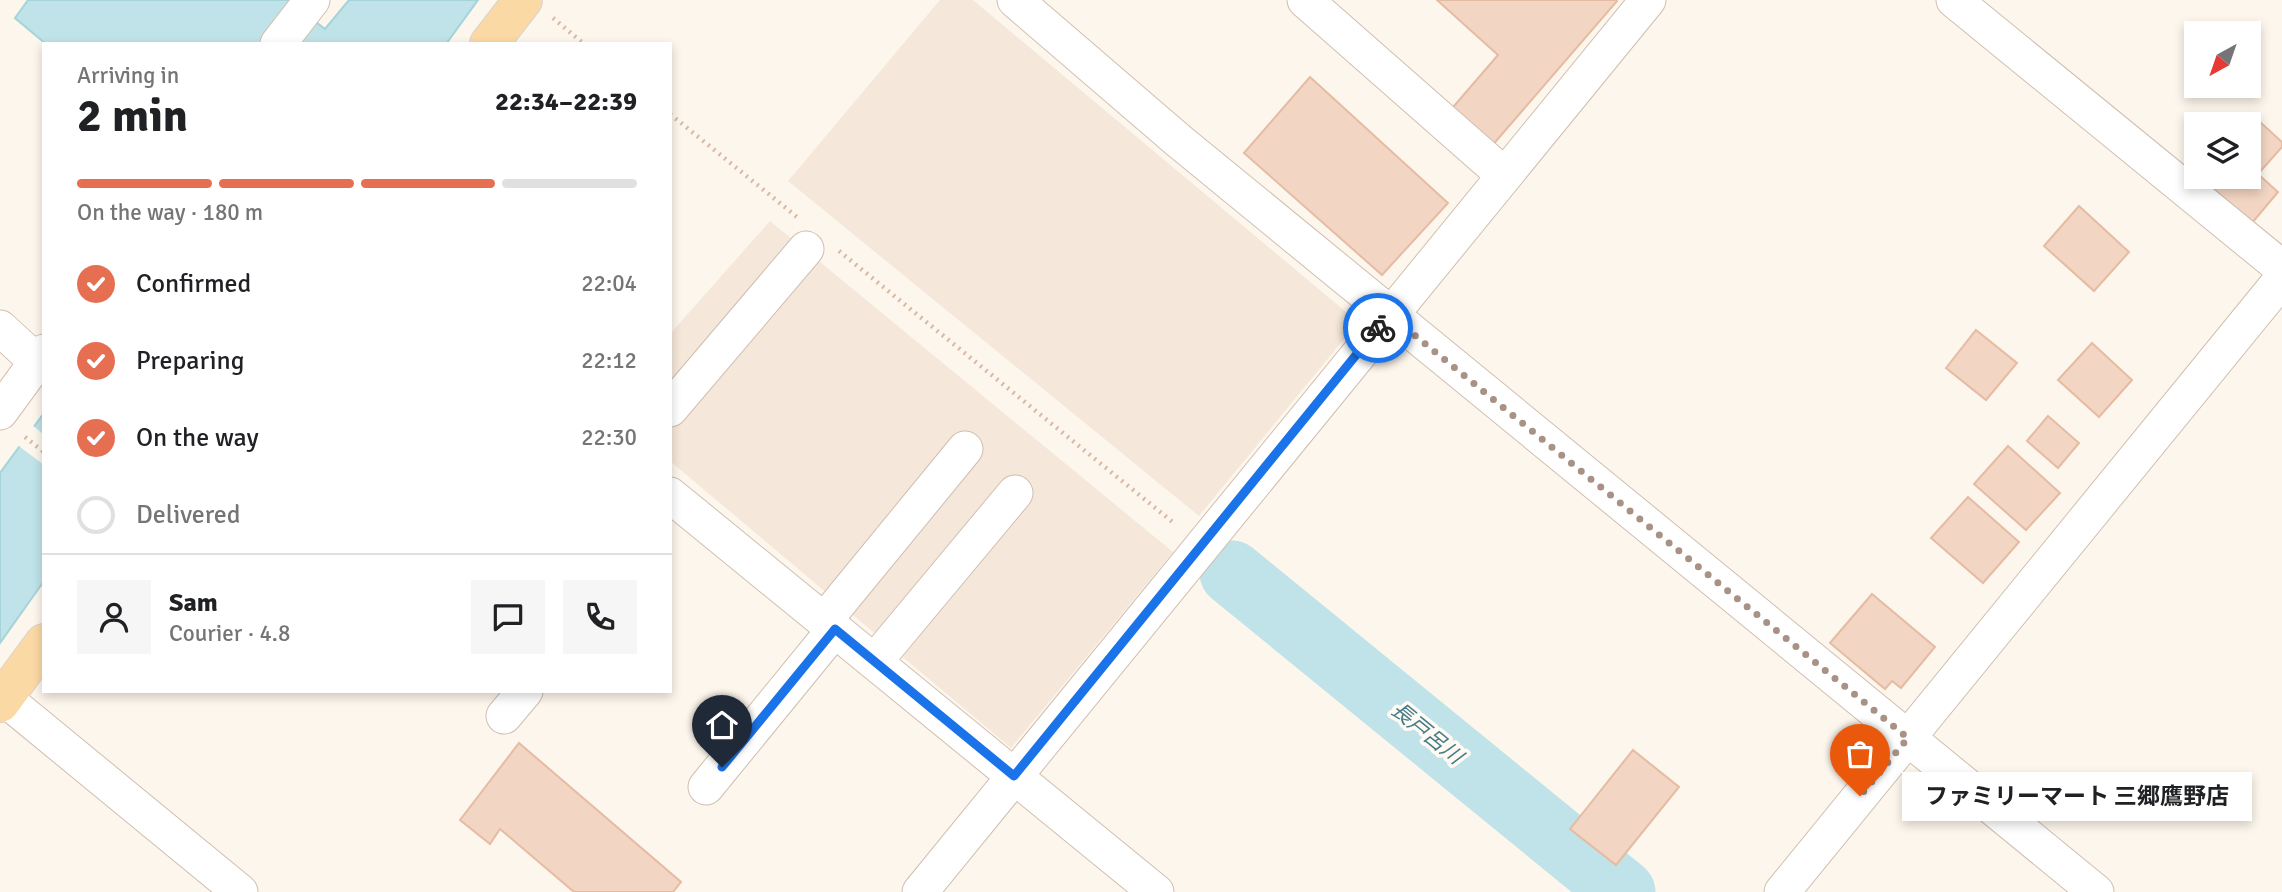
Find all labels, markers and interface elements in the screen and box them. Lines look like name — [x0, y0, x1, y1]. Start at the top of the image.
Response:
north arrow — [2184, 21, 2261, 98]
map controls — [2184, 21, 2261, 189]
text: Arriving in — [77, 61, 179, 90]
text: 22:34–22:39 — [495, 86, 637, 118]
text: 2 min — [77, 88, 188, 144]
button: layers — [2184, 112, 2261, 189]
text: On the way · 180 m — [77, 198, 263, 227]
icon: check — [77, 265, 115, 303]
text: Confirmed — [136, 268, 251, 300]
text: 22:04 — [581, 269, 637, 298]
courier — [1343, 293, 1413, 363]
icon: bike — [1359, 309, 1397, 347]
icon: check — [77, 342, 115, 380]
text: Preparing — [136, 345, 244, 377]
text: 22:12 — [581, 346, 637, 375]
icon: check — [77, 419, 115, 457]
text: On the way — [136, 422, 259, 454]
text: 22:30 — [581, 423, 637, 452]
text: Delivered — [136, 499, 241, 531]
button: person — [77, 580, 151, 654]
button: chat — [471, 580, 545, 654]
button: phone — [563, 580, 637, 654]
text: Sam — [169, 587, 218, 619]
text: Courier · 4.8 — [169, 619, 290, 648]
pin — [692, 695, 752, 767]
water label: 長戸呂川 — [1386, 696, 1469, 771]
icon: home — [703, 706, 741, 744]
pin — [1830, 724, 1890, 796]
icon: bag — [1841, 735, 1879, 773]
callout: ファミリーマート 三郷鷹野店 — [1902, 772, 2252, 820]
text: ファミリーマート 三郷鷹野店 — [1925, 782, 2229, 811]

